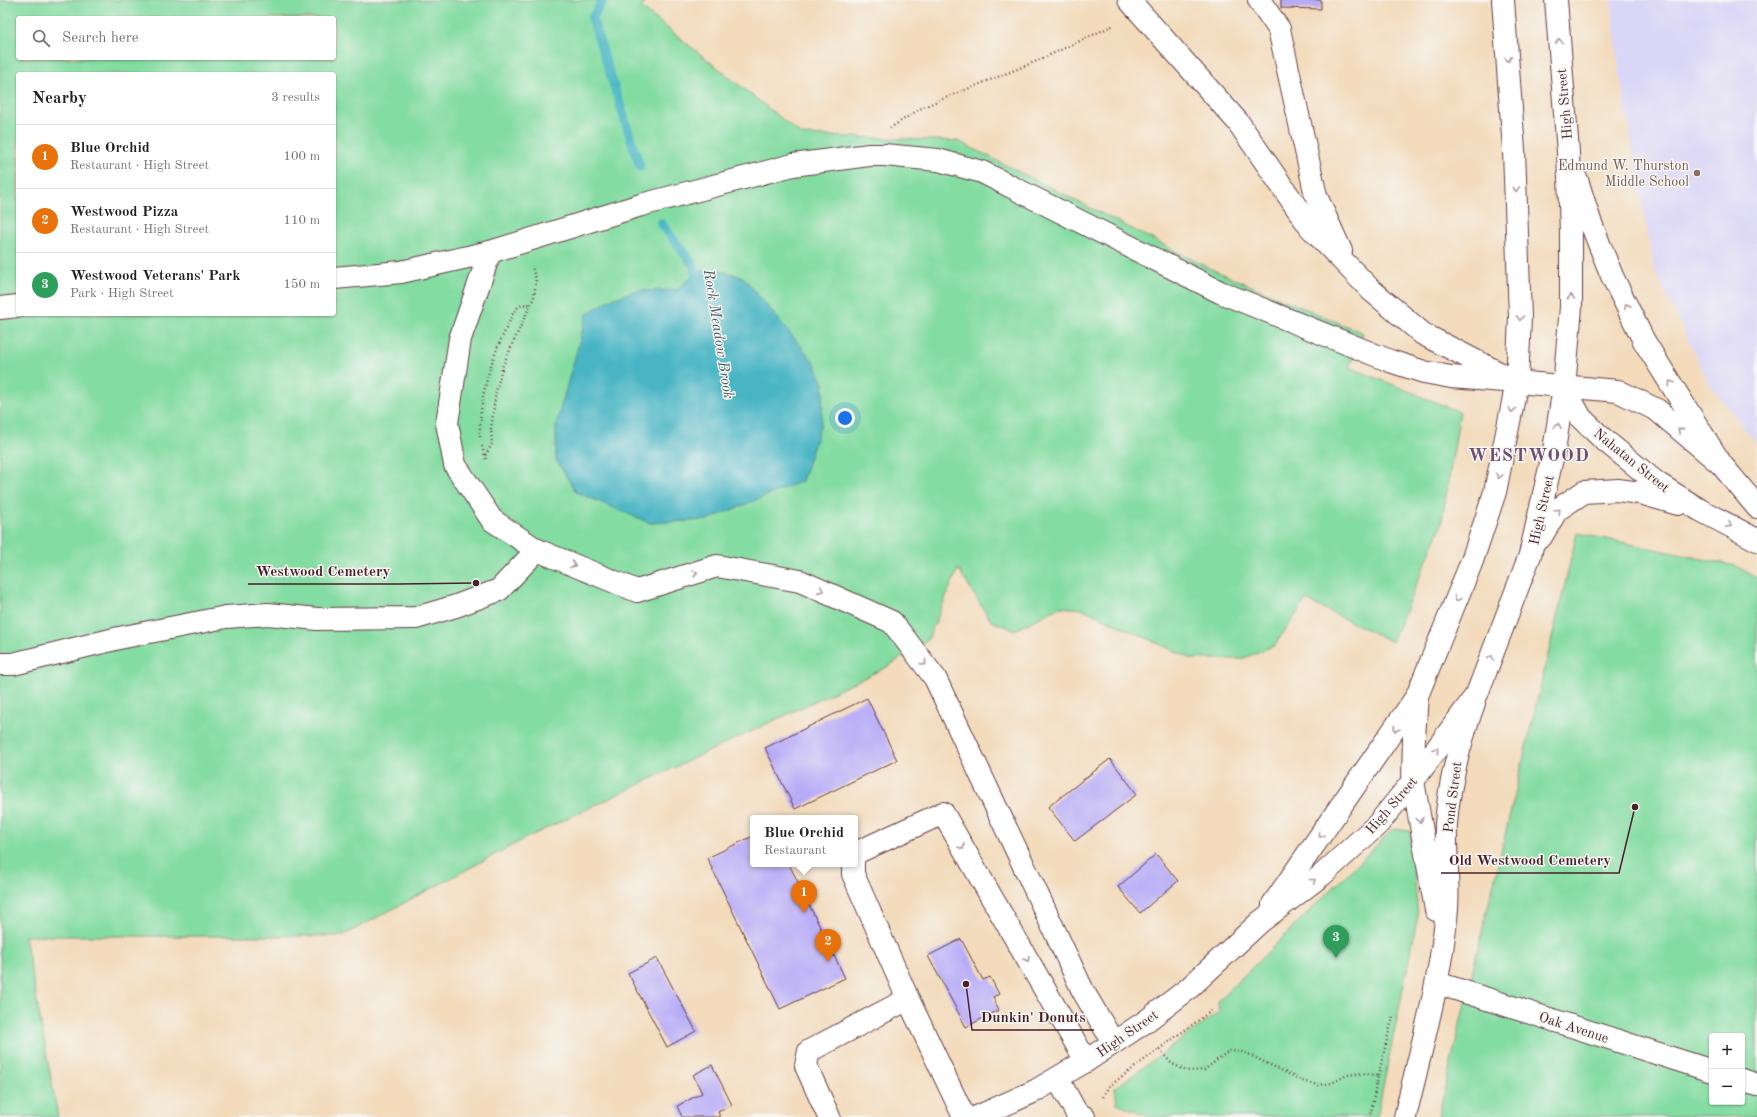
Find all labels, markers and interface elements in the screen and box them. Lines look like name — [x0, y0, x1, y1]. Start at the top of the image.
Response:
search box — [16, 16, 336, 60]
icon: search — [30, 27, 52, 49]
text: Search here — [62, 31, 139, 46]
one-way arrow — [1555, 38, 1564, 44]
one-way arrow — [1503, 56, 1512, 62]
street label: High Street — [1555, 68, 1575, 140]
text: Nearby — [32, 90, 87, 107]
text: 3 results — [271, 91, 320, 104]
text: Blue Orchid — [70, 141, 150, 156]
text: 1 — [41, 150, 49, 163]
text: 100 m — [283, 150, 320, 163]
text: Restaurant · High Street — [70, 159, 209, 172]
place label: Edmund W. Thurston Middle School — [1558, 159, 1689, 189]
marker: Edmund W. Thurston Middle School — [1692, 168, 1702, 178]
one-way arrow — [1511, 186, 1520, 192]
text: Westwood Pizza — [70, 205, 178, 220]
text: 2 — [41, 214, 49, 227]
text: 110 m — [283, 214, 320, 227]
text: Restaurant · High Street — [70, 223, 209, 236]
water label: Rock Meadow Brook — [700, 267, 735, 400]
text: Westwood Veterans' Park — [70, 269, 241, 284]
text: 3 — [41, 278, 49, 291]
text: 150 m — [283, 278, 320, 291]
text: Park · High Street — [70, 287, 174, 300]
one-way arrow — [1567, 294, 1575, 300]
one-way arrow — [1624, 302, 1632, 310]
one-way arrow — [1516, 315, 1524, 321]
one-way arrow — [1668, 380, 1676, 387]
one-way arrow — [1508, 407, 1517, 413]
your location — [835, 408, 855, 428]
one-way arrow — [1553, 423, 1562, 429]
street label: Nahatan Street — [1591, 426, 1672, 495]
one-way arrow — [1678, 427, 1685, 434]
district label: WESTWOOD — [1468, 447, 1590, 465]
one-way arrow — [1495, 473, 1503, 479]
street label: High Street — [1527, 474, 1557, 546]
one-way arrow — [1554, 508, 1561, 516]
one-way arrow — [1725, 520, 1732, 528]
callout: Westwood Cemetery — [248, 557, 399, 584]
one-way arrow — [568, 560, 576, 568]
text: Westwood Cemetery — [256, 565, 391, 580]
one-way arrow — [691, 569, 698, 578]
one-way arrow — [816, 585, 824, 593]
one-way arrow — [1454, 596, 1462, 603]
one-way arrow — [1486, 654, 1494, 661]
one-way arrow — [919, 658, 926, 665]
one-way arrow — [1393, 725, 1401, 732]
one-way arrow — [1431, 747, 1439, 754]
street label: Pond Street — [1442, 761, 1464, 834]
street label: High Street — [1363, 774, 1420, 837]
popup — [750, 815, 858, 867]
one-way arrow — [1415, 817, 1424, 823]
text: Blue Orchid — [764, 826, 844, 841]
one-way arrow — [1319, 831, 1326, 838]
one-way arrow — [957, 843, 964, 850]
text: Restaurant — [764, 844, 826, 857]
callout: Old Westwood Cemetery — [1441, 846, 1619, 873]
text: Old Westwood Cemetery — [1449, 854, 1611, 869]
one-way arrow — [1308, 879, 1315, 886]
pin: 1 — [791, 880, 817, 913]
pin: 3 — [1323, 925, 1349, 958]
pin: 2 — [815, 929, 841, 962]
one-way arrow — [1022, 955, 1029, 962]
callout: Dunkin' Donuts — [972, 1003, 1094, 1030]
street label: High Street — [1094, 1008, 1161, 1060]
street label: Oak Avenue — [1537, 1010, 1610, 1046]
text: Dunkin' Donuts — [980, 1011, 1086, 1026]
map controls — [1709, 1033, 1745, 1105]
button: + — [1709, 1033, 1745, 1069]
button: − — [1709, 1069, 1745, 1105]

